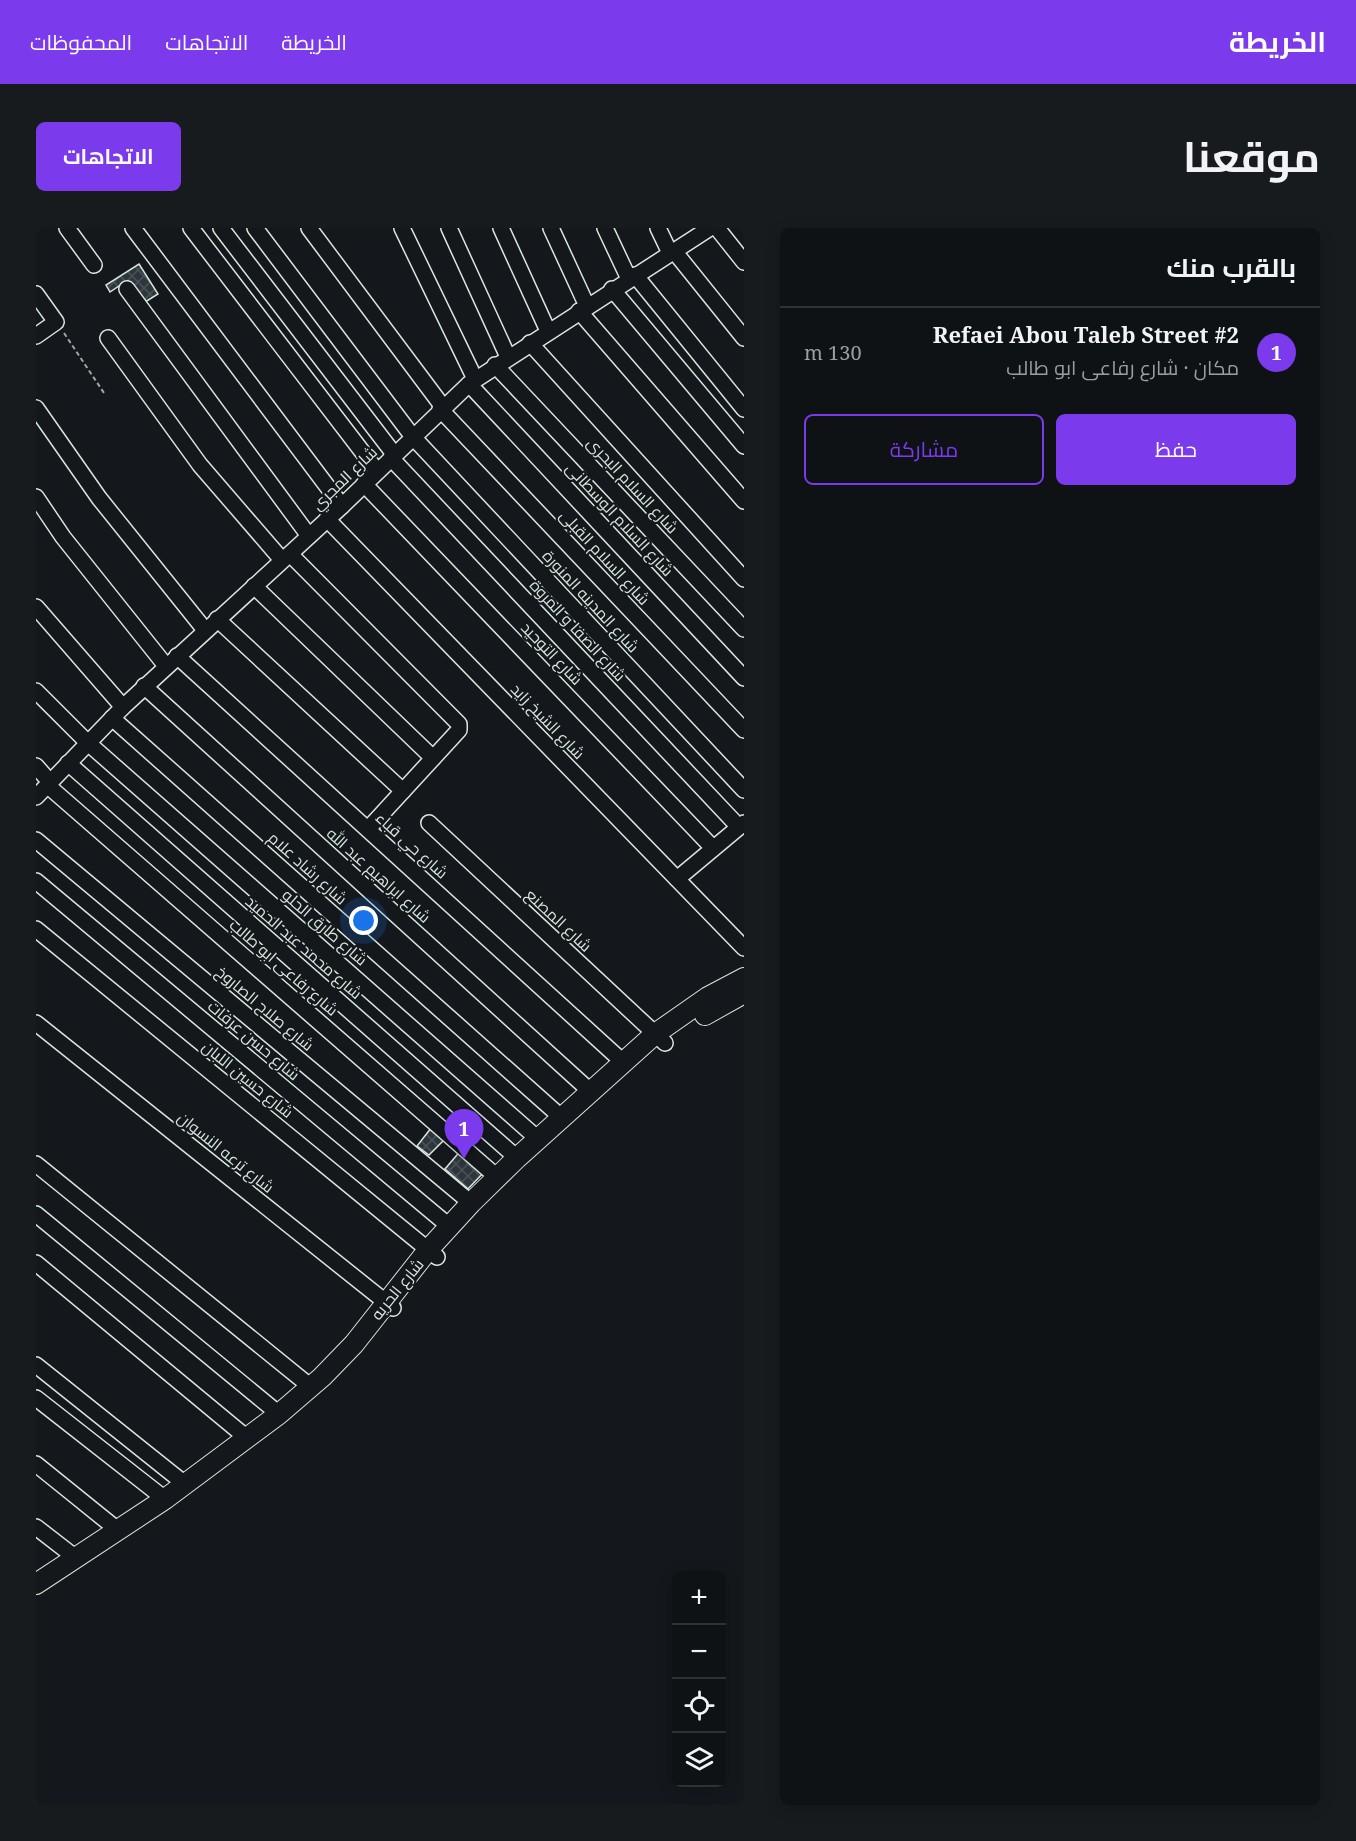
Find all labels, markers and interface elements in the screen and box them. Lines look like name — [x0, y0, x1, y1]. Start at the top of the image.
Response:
text: الخريطة — [1229, 22, 1326, 60]
text: المحفوظات — [30, 28, 132, 56]
text: الاتجاهات — [165, 28, 248, 56]
text: الخريطة — [281, 28, 347, 56]
button: الاتجاهات — [36, 122, 181, 191]
text: موقعنا — [1183, 127, 1320, 184]
text: بالقرب منك — [1167, 249, 1296, 285]
text: Refaei Abou Taleb Street #2 — [933, 319, 1239, 349]
text: 130 m — [804, 339, 862, 366]
text: 1 — [1271, 339, 1282, 366]
text: مكان · شارع رفاعى ابو طالب — [1006, 354, 1239, 381]
button: مشاركة — [804, 414, 1044, 485]
button: حفظ — [1056, 414, 1296, 485]
street label: شارع السلام البحرى — [582, 432, 684, 539]
street label: شارع المجري — [306, 441, 384, 517]
street label: شارع السلام الوسطانى — [560, 457, 679, 582]
street label: شارع السلام القبلى — [554, 505, 655, 610]
street label: شارع المدينه المنورة — [537, 545, 644, 658]
street label: شارع الصفا و المروة — [524, 574, 631, 686]
street label: شارع التوحيد — [516, 617, 588, 690]
street label: شارع الشيخ زايد — [505, 678, 590, 765]
street label: شارع حي قباء — [369, 807, 453, 886]
street label: شارع ابراهيم عبد الله — [322, 822, 436, 928]
street label: شارع رشاد علام — [263, 827, 352, 910]
street label: شارع طارق الحلو — [277, 884, 372, 971]
street label: شارع المصنع — [520, 884, 597, 957]
street label: شارع محمد عبد الحميد — [240, 890, 367, 1005]
your location — [349, 906, 378, 935]
street label: شارع رفاعى ابو طالب — [224, 914, 343, 1021]
street label: شارع صلاح الصاروخ — [211, 960, 319, 1056]
street label: شارع حسن عرفات — [203, 995, 305, 1086]
street label: شارع حسين اللبان — [197, 1035, 298, 1123]
street label: شارع ترعه النسوان — [172, 1106, 279, 1199]
pin: 1 — [444, 1110, 484, 1159]
street label: شارع الحريه — [365, 1254, 429, 1325]
map controls — [672, 1571, 726, 1787]
button: + — [672, 1571, 726, 1625]
button: − — [672, 1625, 726, 1679]
button: locate — [672, 1679, 726, 1733]
button: layers — [672, 1733, 726, 1787]

